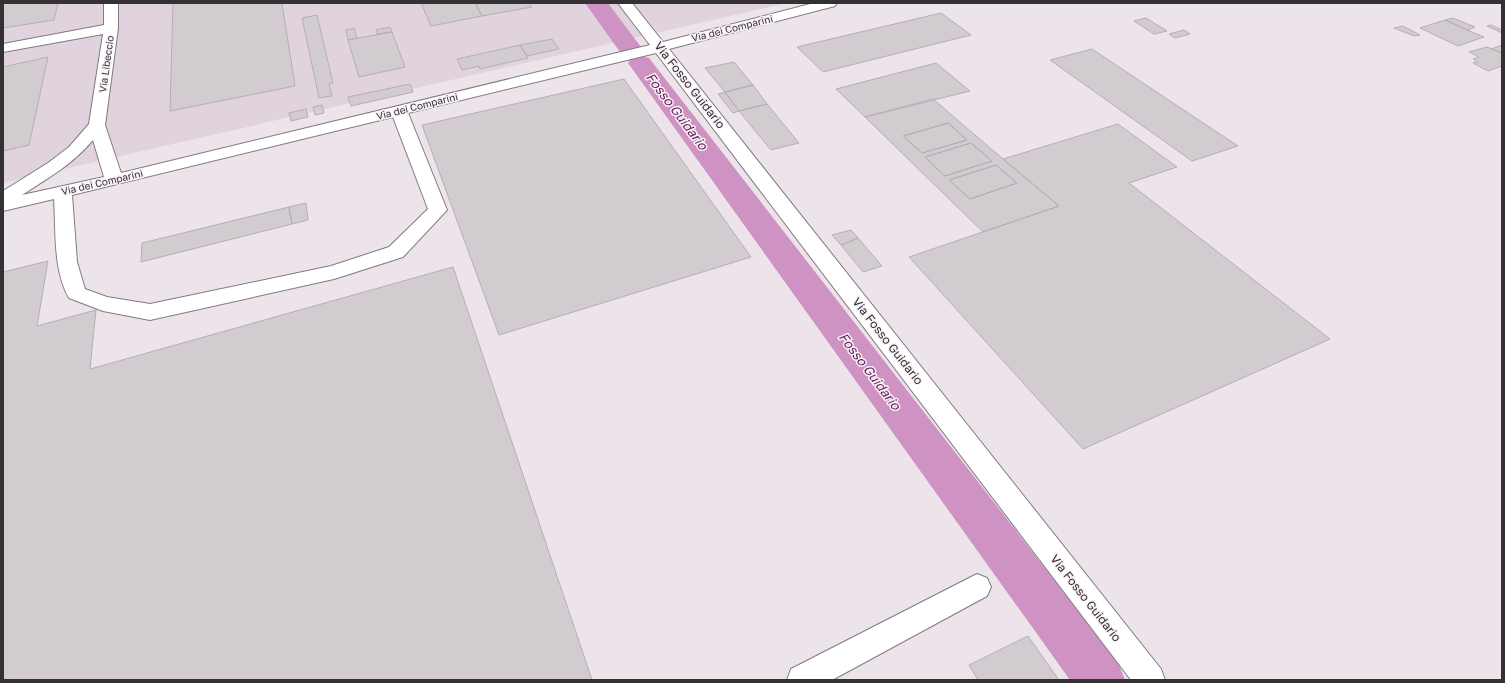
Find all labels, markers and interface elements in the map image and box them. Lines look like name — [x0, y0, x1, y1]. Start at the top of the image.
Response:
street label: Via dei Comparini — [690, 12, 774, 44]
street label: Via Libeccio — [96, 35, 116, 93]
street label: Via Fosso Guidario — [652, 39, 728, 131]
water label: Fosso Guidario — [643, 69, 711, 153]
street label: Via dei Comparini — [375, 90, 459, 122]
street label: Via dei Comparini — [60, 167, 144, 197]
street label: Via Fosso Guidario — [850, 295, 926, 387]
water label: Fosso Guidario — [836, 329, 904, 413]
street label: Via Fosso Guidario — [1047, 551, 1125, 645]

